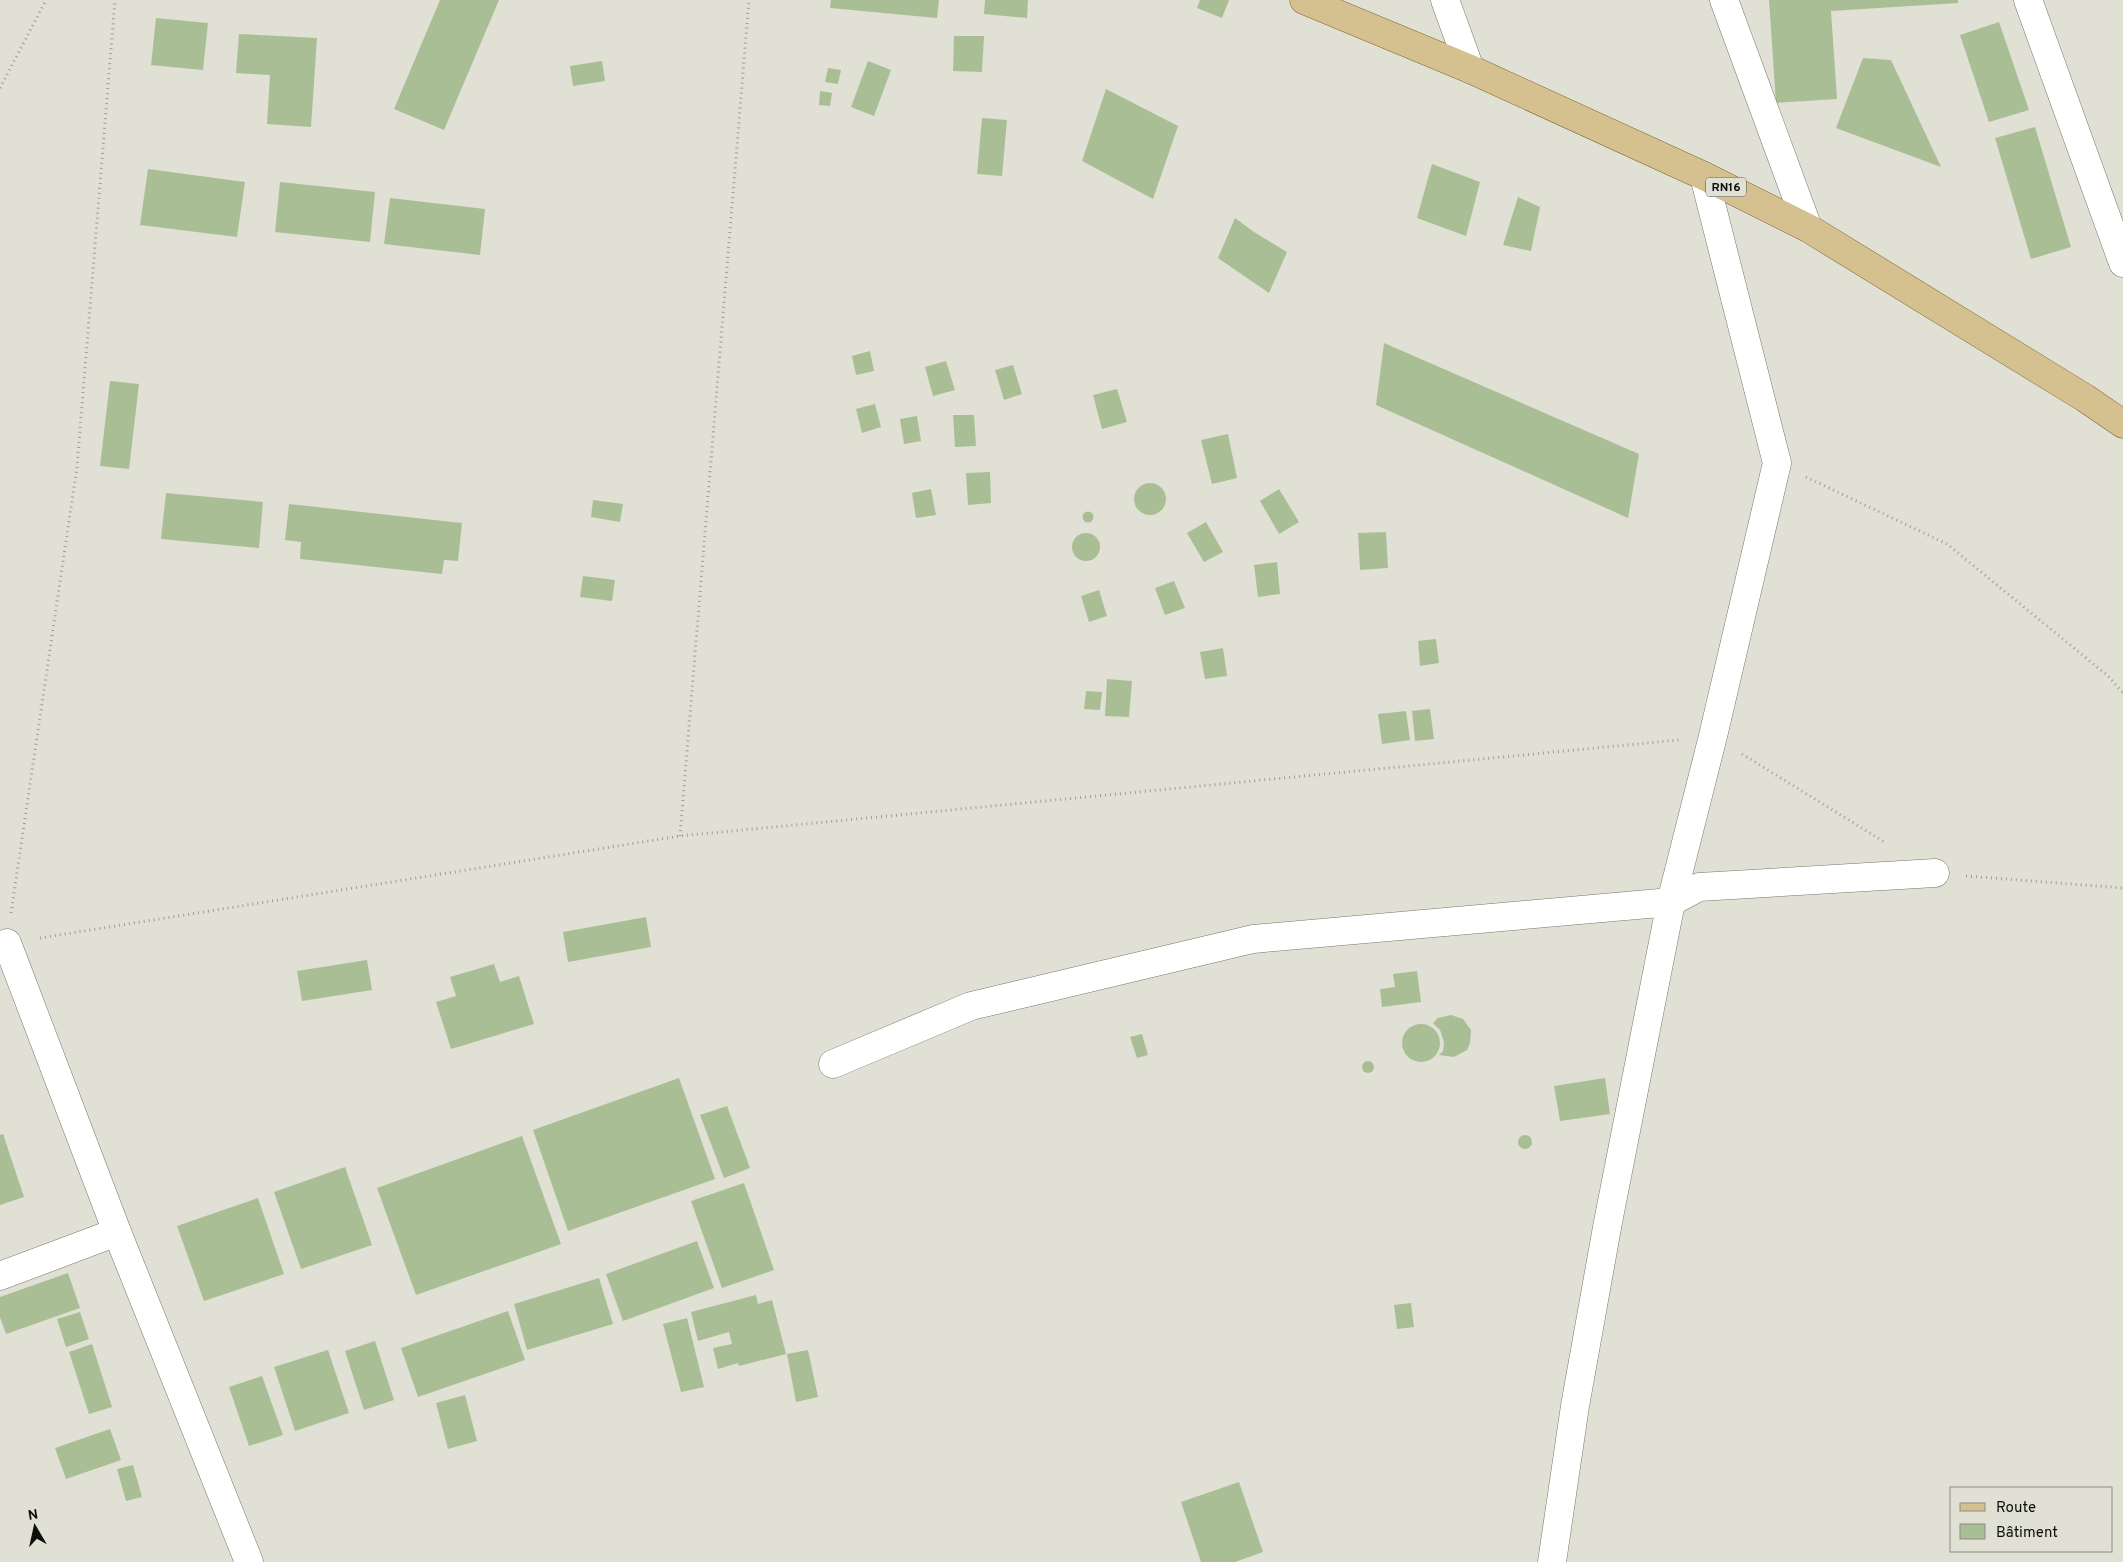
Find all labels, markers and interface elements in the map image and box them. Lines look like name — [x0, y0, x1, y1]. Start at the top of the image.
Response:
road number: RN16 — [1706, 178, 1746, 196]
legend — [1950, 1487, 2113, 1552]
text: Route — [1996, 1499, 2036, 1518]
north arrow — [10, 1502, 60, 1552]
text: N — [27, 1506, 40, 1525]
text: Bâtiment — [1996, 1524, 2058, 1543]

